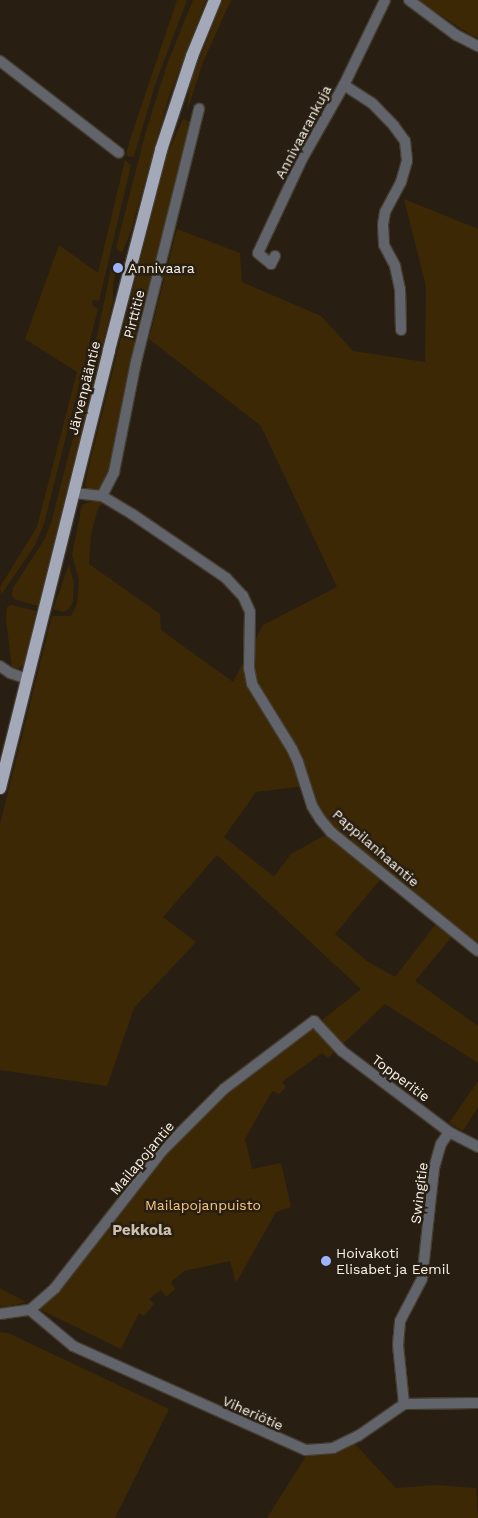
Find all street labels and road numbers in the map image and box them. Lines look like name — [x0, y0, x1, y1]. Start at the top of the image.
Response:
street label: Annivaarankuja — [271, 82, 335, 182]
street label: Pirttitie — [120, 288, 148, 340]
street label: Järvenpääntie — [64, 339, 104, 437]
street label: Pappilanhaantie — [329, 806, 423, 890]
street label: Topperitie — [369, 1051, 433, 1105]
street label: Mailapojantie — [106, 1118, 178, 1198]
street label: Swingitie — [407, 1161, 431, 1225]
street label: Viheriötie — [220, 1392, 286, 1434]

